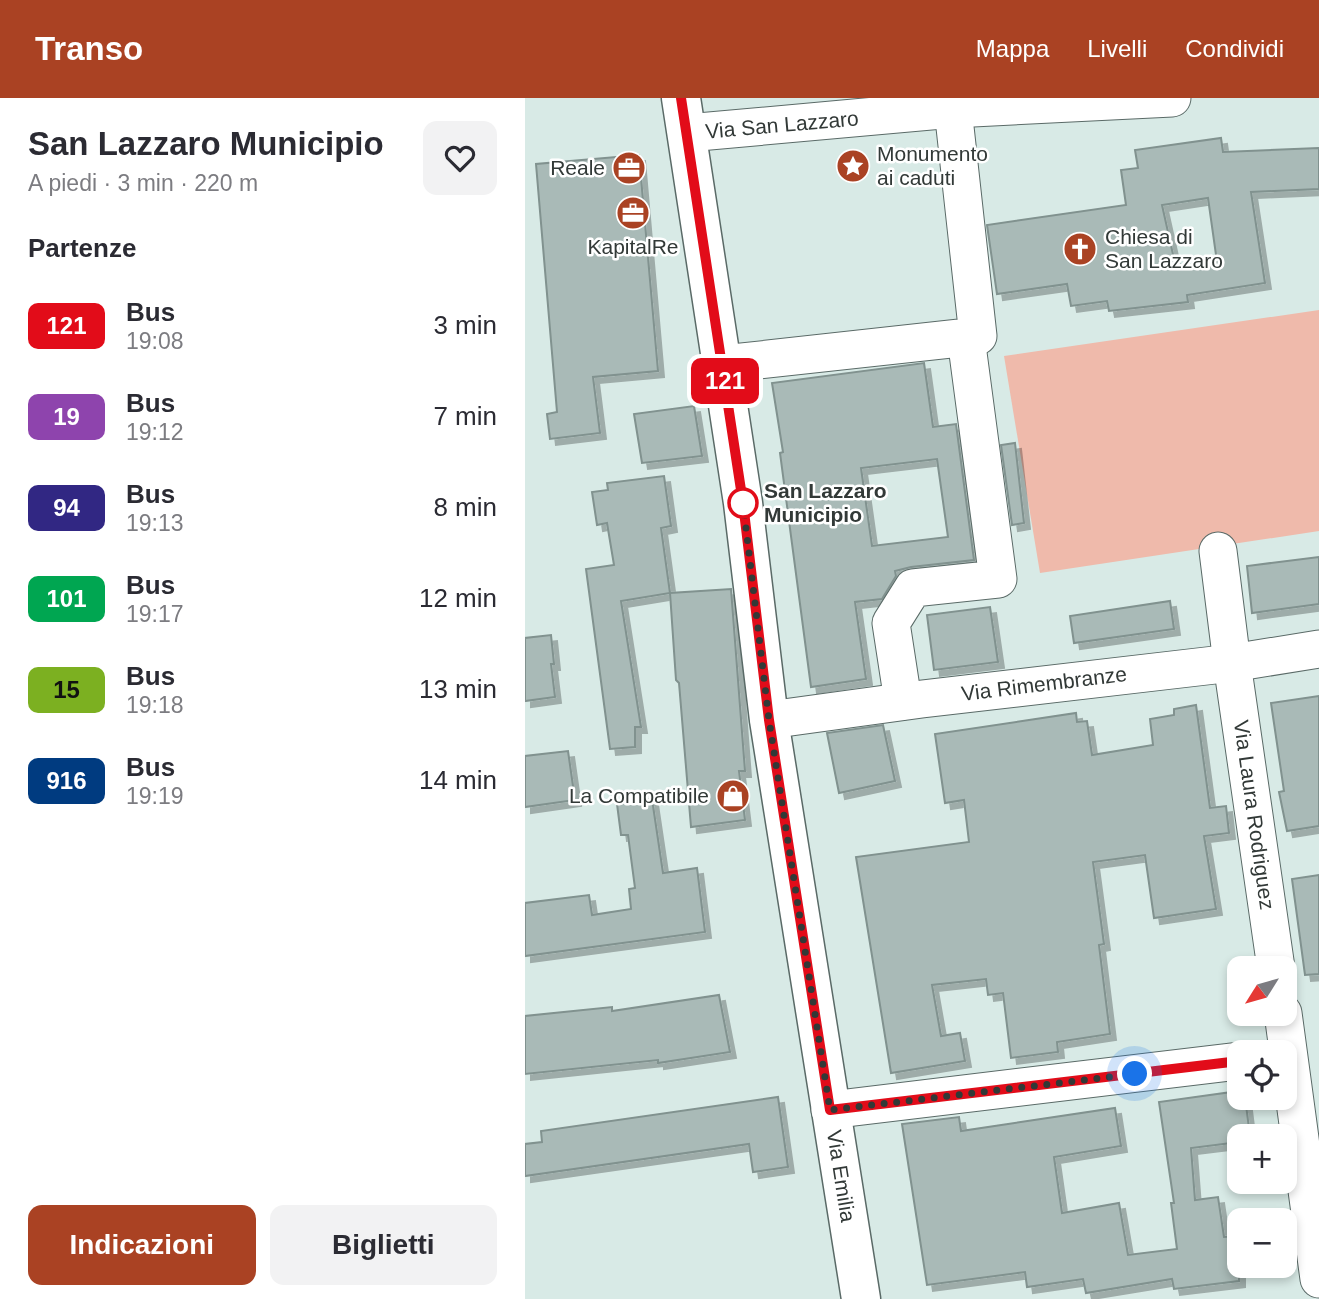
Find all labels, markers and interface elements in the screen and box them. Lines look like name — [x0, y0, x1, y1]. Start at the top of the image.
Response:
text: Transo — [35, 30, 143, 67]
text: Mappa — [976, 35, 1049, 62]
text: Livelli — [1087, 35, 1147, 62]
text: Condividi — [1185, 35, 1284, 62]
street label: Via San Lazzaro — [704, 106, 860, 143]
button: heart — [423, 121, 497, 195]
text: San Lazzaro Municipio — [28, 125, 384, 162]
place label: Monumento ai caduti — [877, 142, 988, 189]
place icon: Monumento ai caduti — [834, 147, 872, 185]
office icon: Reale — [610, 149, 648, 187]
place label: Reale — [550, 156, 605, 179]
text: A piedi · 3 min · 220 m — [28, 170, 258, 196]
office icon: KapitalRe — [614, 194, 652, 232]
place label: Chiesa di San Lazzaro — [1105, 225, 1223, 272]
church icon: Chiesa di San Lazzaro — [1061, 230, 1099, 268]
text: Partenze — [28, 233, 136, 263]
place label: KapitalRe — [587, 235, 679, 258]
text: Bus — [126, 297, 175, 327]
text: 3 min — [433, 310, 497, 340]
text: 121 — [46, 312, 87, 339]
text: 19:08 — [126, 328, 184, 354]
line badge: 121 — [685, 358, 765, 404]
text: 121 — [705, 367, 745, 394]
text: Bus — [126, 388, 175, 418]
text: 7 min — [433, 401, 497, 431]
text: 19 — [53, 403, 80, 430]
text: 19:12 — [126, 419, 184, 445]
text: Bus — [126, 479, 175, 509]
place label: San Lazzaro Municipio — [764, 479, 887, 526]
marker: San Lazzaro Municipio — [728, 488, 758, 518]
text: 8 min — [433, 492, 497, 522]
text: 94 — [53, 494, 80, 521]
text: 19:13 — [126, 510, 184, 536]
text: Bus — [126, 570, 175, 600]
text: 12 min — [419, 583, 497, 613]
text: 101 — [46, 585, 87, 612]
text: 19:17 — [126, 601, 184, 627]
text: Bus — [126, 661, 175, 691]
street label: Via Rimembranze — [960, 662, 1128, 705]
text: 13 min — [419, 674, 497, 704]
text: 15 — [53, 676, 80, 703]
text: 19:18 — [126, 692, 184, 718]
street label: Via Laura Rodriguez — [1230, 719, 1279, 911]
text: Bus — [126, 752, 175, 782]
text: 14 min — [419, 765, 497, 795]
text: 916 — [46, 767, 87, 794]
shop icon: La Compatibile — [714, 777, 752, 815]
text: 19:19 — [126, 783, 184, 809]
place label: La Compatibile — [569, 784, 709, 807]
north arrow — [1227, 956, 1297, 1026]
map controls — [1227, 956, 1297, 1278]
button: locate — [1227, 1040, 1297, 1110]
your location — [1117, 1056, 1152, 1091]
button: + — [1227, 1124, 1297, 1194]
street label: Via Emilia — [823, 1128, 860, 1224]
button: Indicazioni — [28, 1205, 256, 1285]
button: Biglietti — [270, 1205, 497, 1285]
button: − — [1227, 1208, 1297, 1278]

